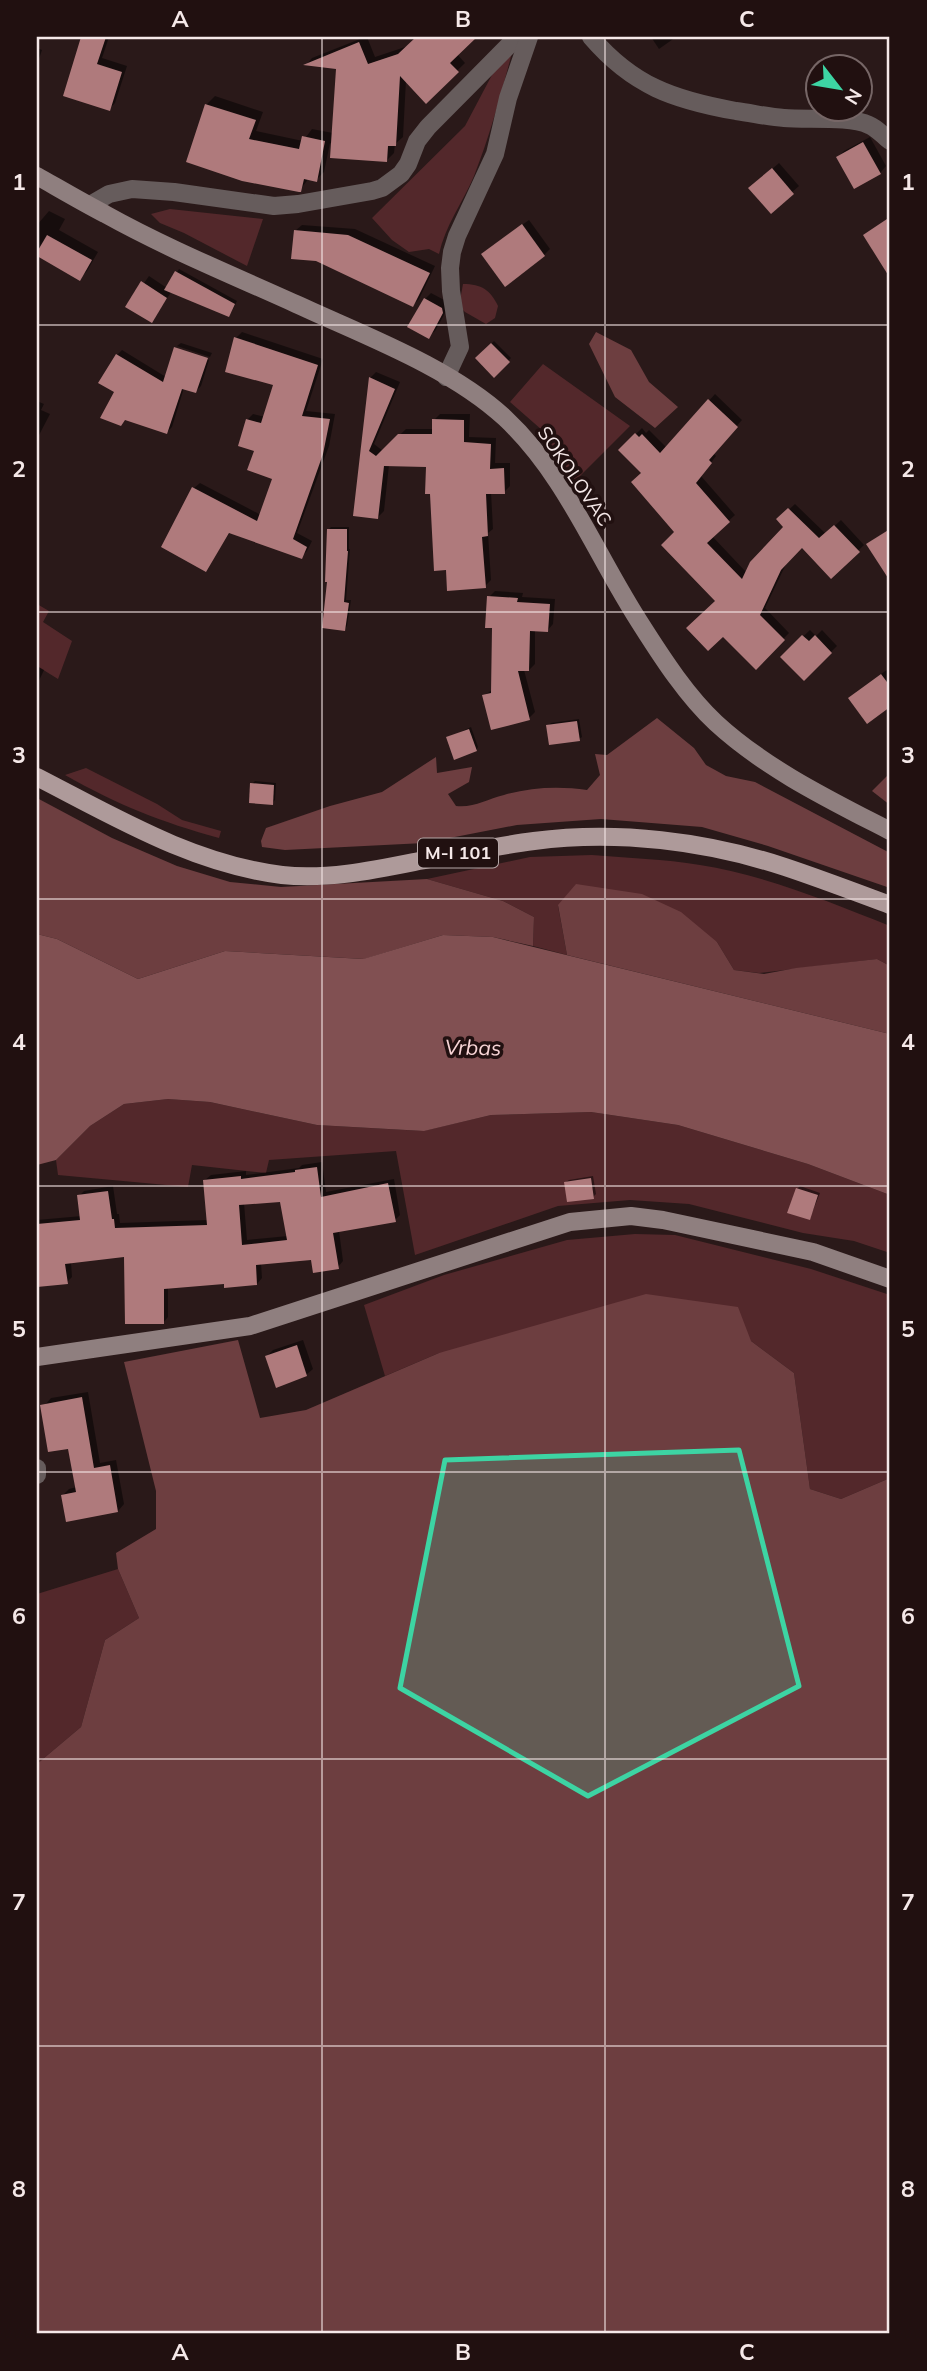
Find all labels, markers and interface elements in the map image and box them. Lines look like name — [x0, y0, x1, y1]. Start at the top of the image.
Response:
text: A — [171, 4, 189, 33]
text: B — [455, 4, 471, 33]
text: C — [739, 4, 755, 33]
north arrow — [804, 52, 874, 122]
text: N — [840, 84, 868, 109]
text: 1 — [12, 167, 26, 196]
text: 1 — [901, 167, 915, 196]
street label: SOKOLOVAC — [533, 421, 617, 531]
text: 2 — [12, 454, 26, 483]
text: 2 — [901, 454, 915, 483]
text: 3 — [12, 740, 26, 769]
text: 3 — [901, 740, 915, 769]
road number: M-I 101 — [418, 838, 498, 868]
text: 4 — [12, 1027, 26, 1056]
text: 4 — [901, 1027, 915, 1056]
water label: Vrbas — [444, 1034, 502, 1060]
text: 5 — [12, 1314, 26, 1343]
text: 5 — [901, 1314, 915, 1343]
text: 6 — [12, 1601, 26, 1630]
text: 6 — [901, 1601, 915, 1630]
text: 7 — [12, 1887, 26, 1916]
text: 7 — [901, 1887, 915, 1916]
text: 8 — [12, 2174, 26, 2203]
text: 8 — [901, 2174, 915, 2203]
text: A — [171, 2337, 189, 2366]
text: B — [455, 2337, 471, 2366]
text: C — [739, 2337, 755, 2366]

